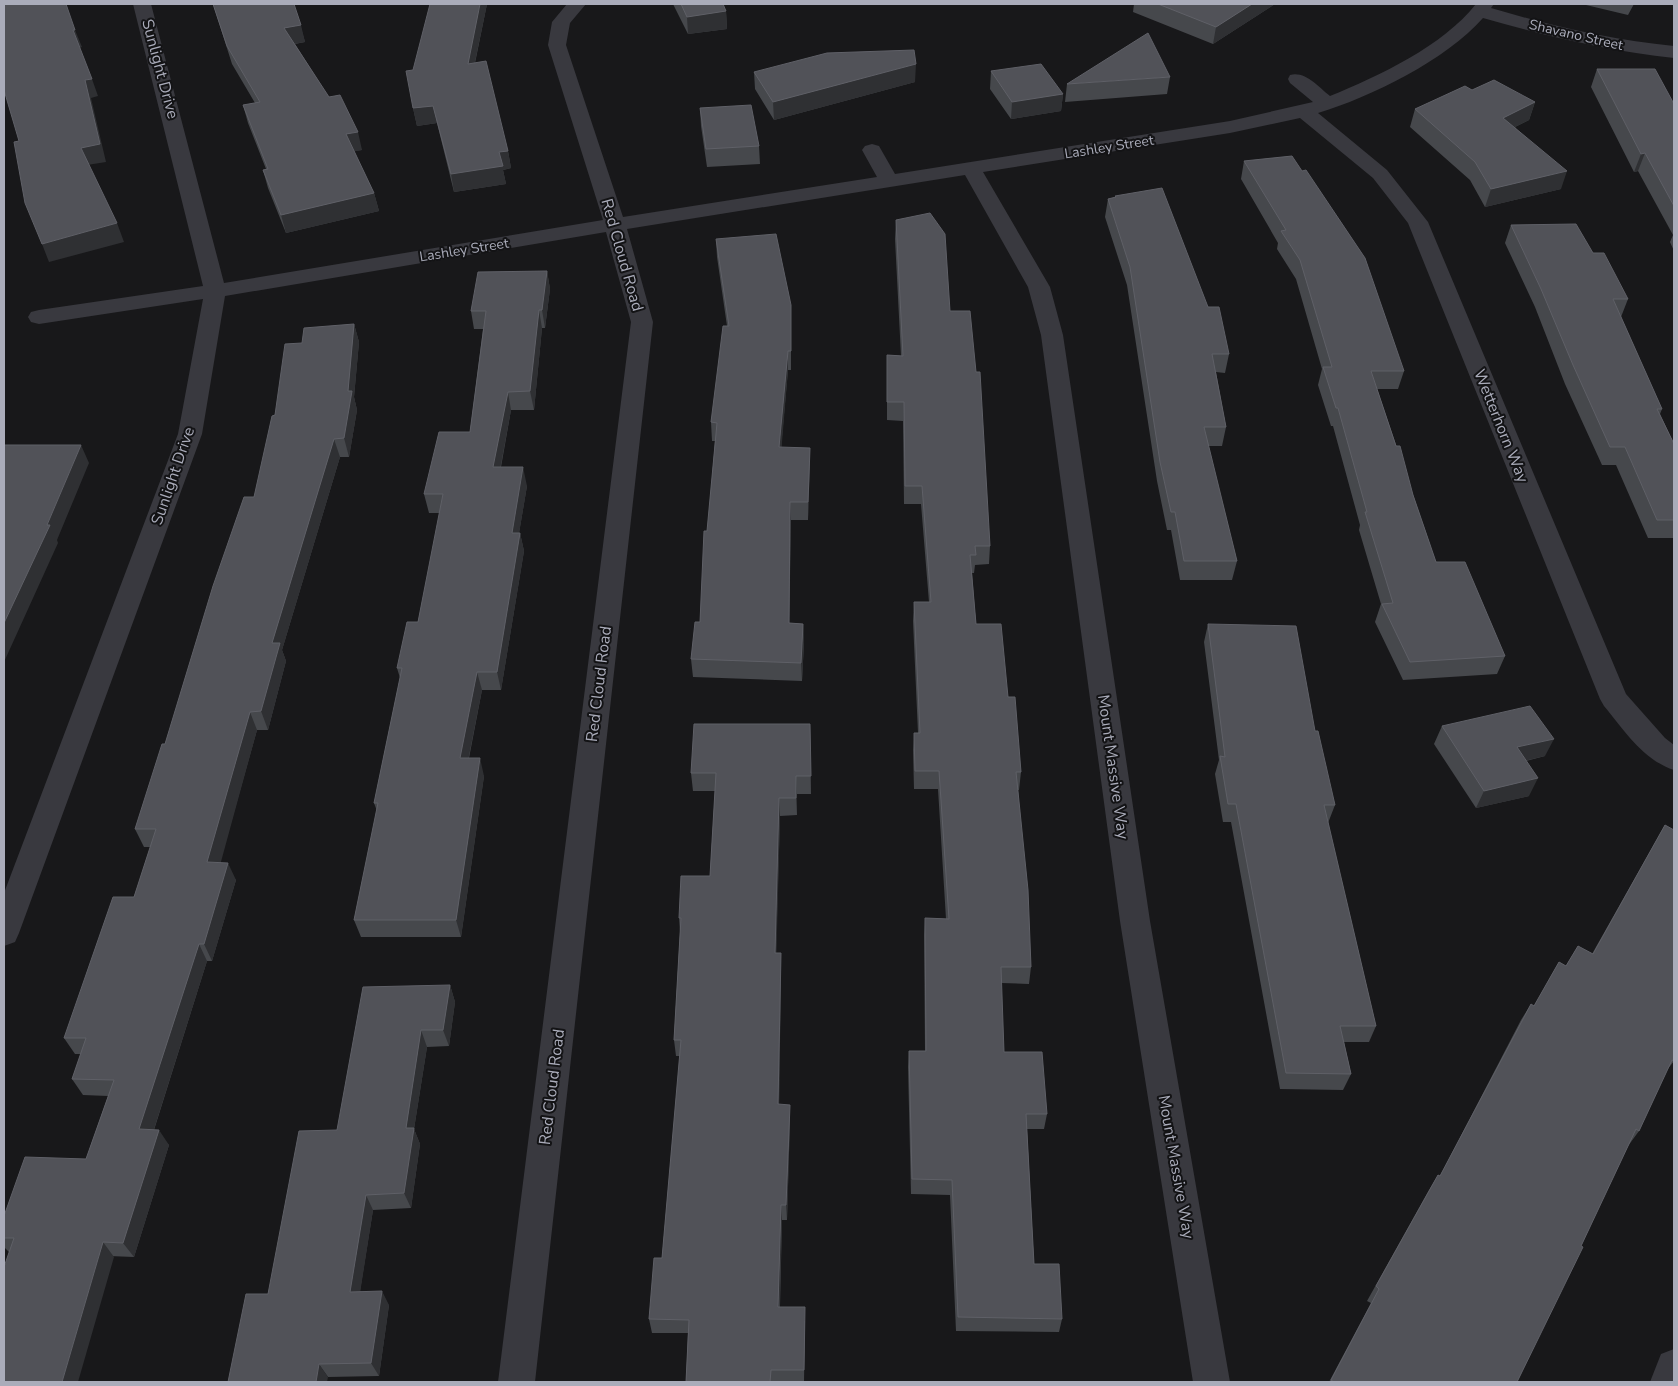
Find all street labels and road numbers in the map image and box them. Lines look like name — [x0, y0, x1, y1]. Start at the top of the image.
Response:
street label: Shavano Street — [1527, 15, 1625, 55]
street label: Sunlight Drive — [136, 17, 184, 121]
street label: Lashley Street — [1063, 131, 1155, 163]
street label: Red Cloud Road — [595, 196, 649, 314]
street label: Lashley Street — [418, 234, 510, 266]
street label: Wetterhorn Way — [1468, 366, 1534, 487]
street label: Sunlight Drive — [146, 424, 200, 528]
street label: Red Cloud Road — [581, 625, 617, 743]
street label: Mount Massive Way — [1092, 693, 1134, 841]
street label: Red Cloud Road — [534, 1028, 570, 1146]
street label: Mount Massive Way — [1153, 1093, 1200, 1241]

